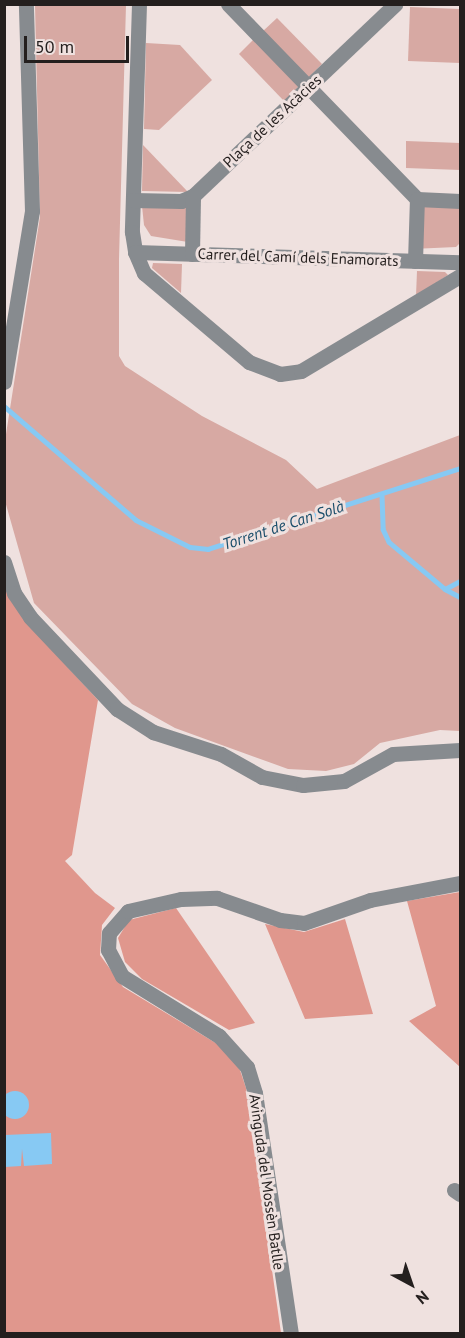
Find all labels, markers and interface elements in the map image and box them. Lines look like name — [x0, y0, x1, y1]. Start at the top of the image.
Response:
scale bar — [27, 24, 132, 62]
text: 50 m — [35, 35, 74, 58]
street label: Plaça de les Acàcies — [219, 71, 325, 171]
street label: Carrer del Camí dels Enamorats — [197, 244, 399, 270]
water label: Torrent de Can Solà — [220, 496, 346, 554]
street label: Avinguda del Mossèn Batlle — [246, 1093, 288, 1271]
north arrow — [381, 1254, 441, 1314]
text: N — [412, 1287, 433, 1309]

